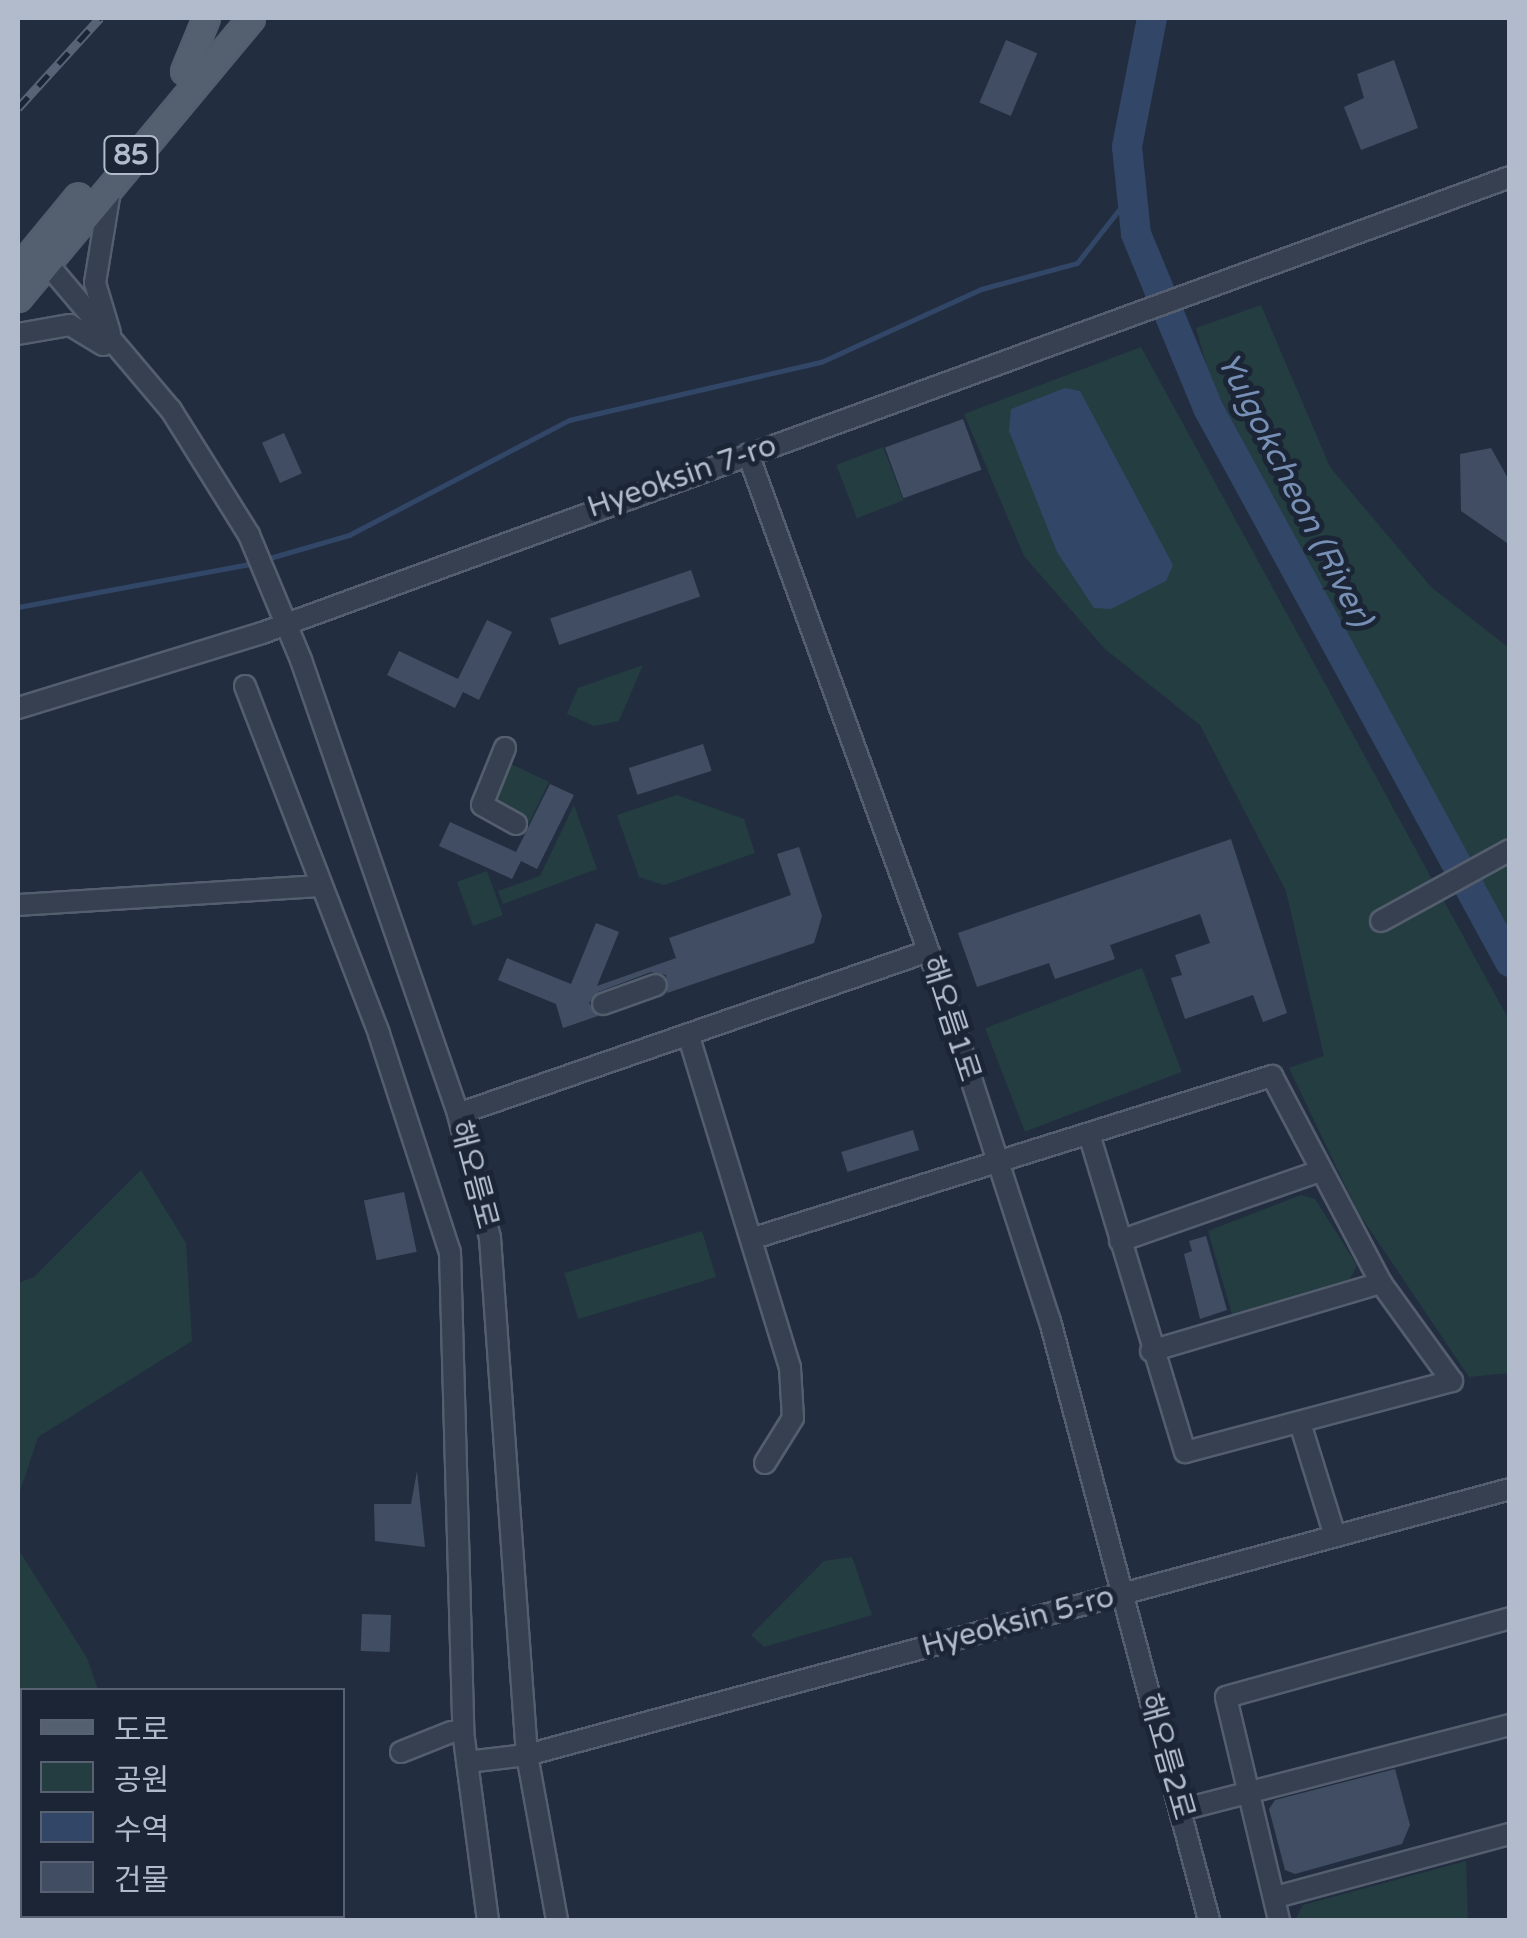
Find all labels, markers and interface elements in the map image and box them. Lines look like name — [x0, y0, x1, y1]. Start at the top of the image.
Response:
road number: 85 — [101, 132, 161, 178]
water label: Yulgokcheon (River) — [1208, 347, 1380, 633]
street label: Hyeoksin 7-ro — [583, 428, 781, 526]
street label: 해오름1로 — [913, 952, 987, 1086]
street label: 해오름로 — [441, 1117, 505, 1233]
street label: Hyeoksin 5-ro — [918, 1579, 1118, 1665]
legend — [20, 1688, 345, 1918]
street label: 해오름2로 — [1131, 1690, 1201, 1824]
text: 도로 — [114, 1712, 169, 1749]
text: 공원 — [114, 1762, 169, 1799]
text: 수역 — [114, 1812, 169, 1849]
text: 건물 — [114, 1862, 169, 1899]

